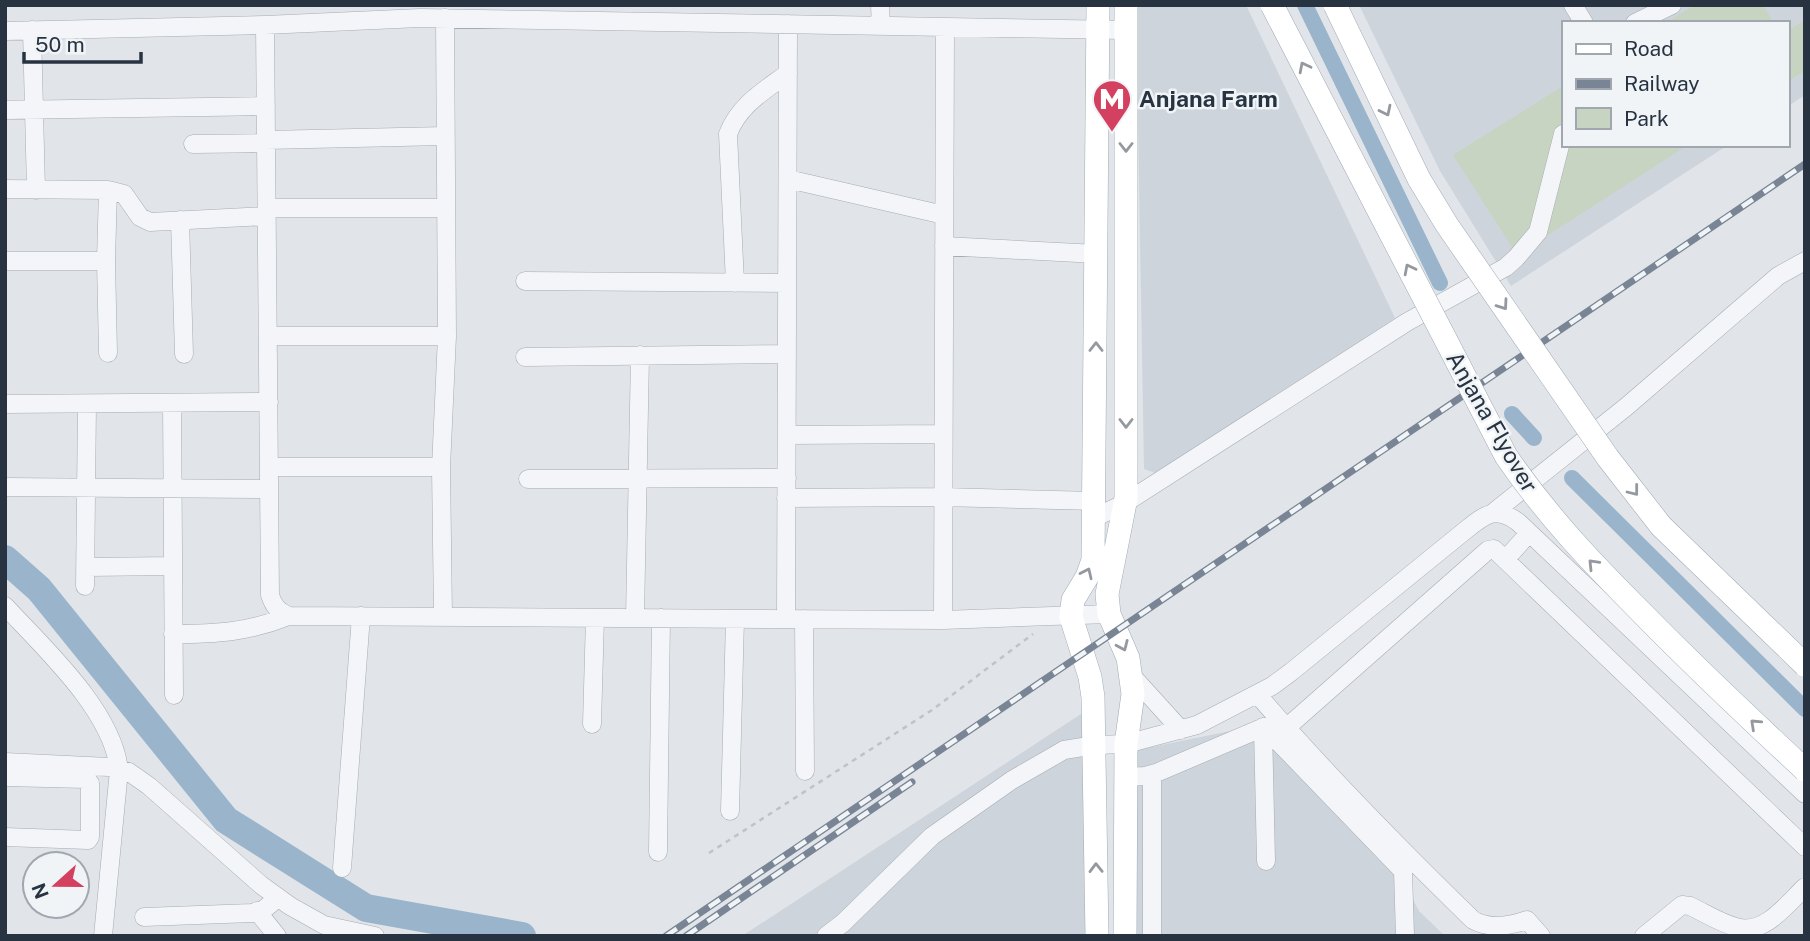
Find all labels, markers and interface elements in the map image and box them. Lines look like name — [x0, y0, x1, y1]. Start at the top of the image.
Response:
scale bar — [24, 21, 142, 65]
legend — [1562, 21, 1789, 147]
text: 50 m — [35, 32, 85, 57]
text: Road — [1624, 36, 1674, 61]
one-way arrow — [1299, 62, 1312, 74]
text: Railway — [1624, 71, 1700, 96]
metro station icon: Anjana Farm — [1091, 78, 1133, 133]
place label: Anjana Farm — [1139, 85, 1278, 112]
one-way arrow — [1378, 104, 1392, 116]
text: Park — [1624, 106, 1669, 131]
one-way arrow — [1118, 142, 1134, 153]
one-way arrow — [1403, 264, 1417, 276]
one-way arrow — [1495, 298, 1508, 311]
one-way arrow — [1088, 341, 1104, 352]
street label: Anjana Flyover — [1441, 346, 1544, 497]
one-way arrow — [1118, 419, 1134, 429]
one-way arrow — [1625, 483, 1638, 496]
one-way arrow — [1589, 559, 1602, 572]
one-way arrow — [1079, 568, 1093, 580]
one-way arrow — [1115, 639, 1129, 651]
one-way arrow — [1750, 720, 1763, 732]
north arrow — [21, 850, 91, 920]
one-way arrow — [1088, 862, 1104, 872]
text: N — [27, 880, 53, 902]

